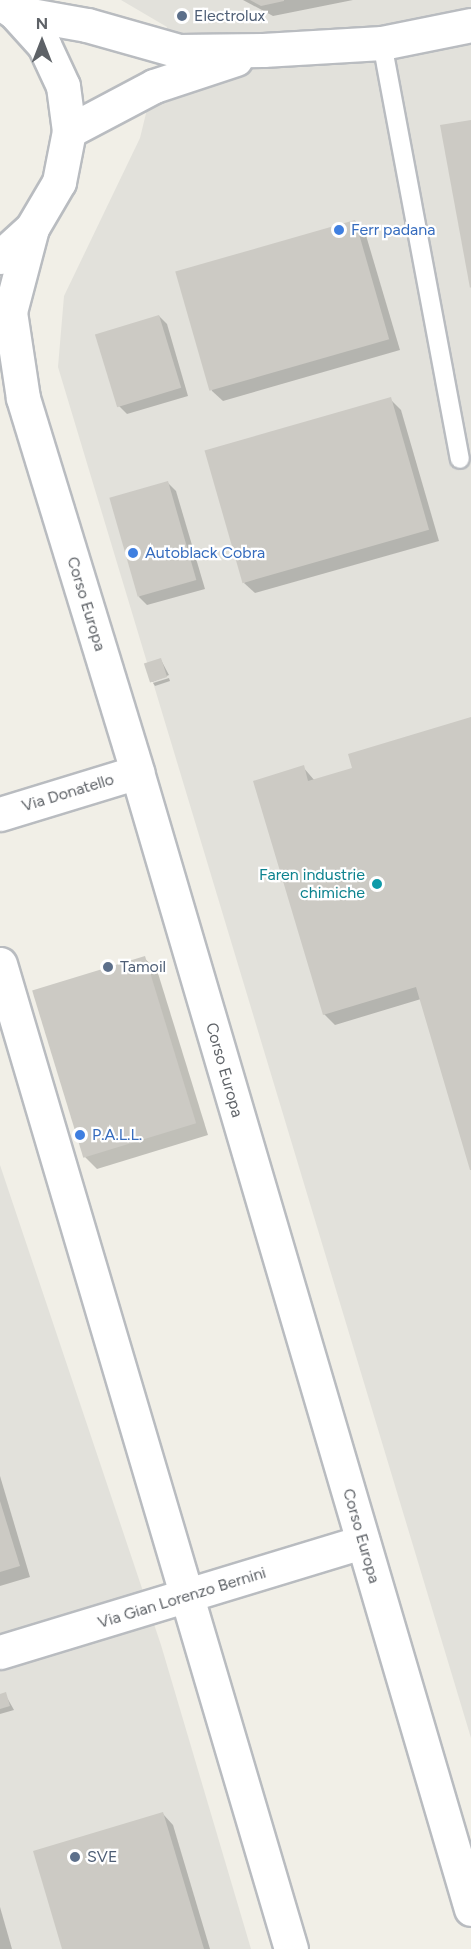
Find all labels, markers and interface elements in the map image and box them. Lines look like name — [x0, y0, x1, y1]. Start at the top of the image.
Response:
place label: Electrolux — [194, 6, 265, 26]
marker: Electrolux — [175, 9, 189, 23]
north arrow — [12, 12, 72, 72]
text: N — [36, 14, 48, 33]
place label: Ferr padana — [351, 220, 435, 240]
marker: Ferr padana — [332, 223, 346, 237]
place label: Autoblack Cobra — [145, 543, 265, 563]
marker: Autoblack Cobra — [126, 546, 140, 560]
street label: Corso Europa — [63, 555, 109, 653]
street label: Via Donatello — [20, 770, 116, 816]
place label: Faren industrie chimiche — [259, 865, 365, 903]
marker: Faren industrie chimiche — [370, 877, 384, 891]
place label: Tamoil — [120, 957, 166, 977]
marker: Tamoil — [101, 960, 115, 974]
street label: Corso Europa — [201, 1020, 247, 1120]
place label: P.A.L.L. — [92, 1125, 142, 1145]
marker: P.A.L.L. — [73, 1128, 87, 1142]
street label: Corso Europa — [338, 1486, 384, 1586]
street label: Via Gian Lorenzo Bernini — [96, 1563, 268, 1633]
place label: SVE — [87, 1847, 117, 1867]
marker: SVE — [68, 1850, 82, 1864]

